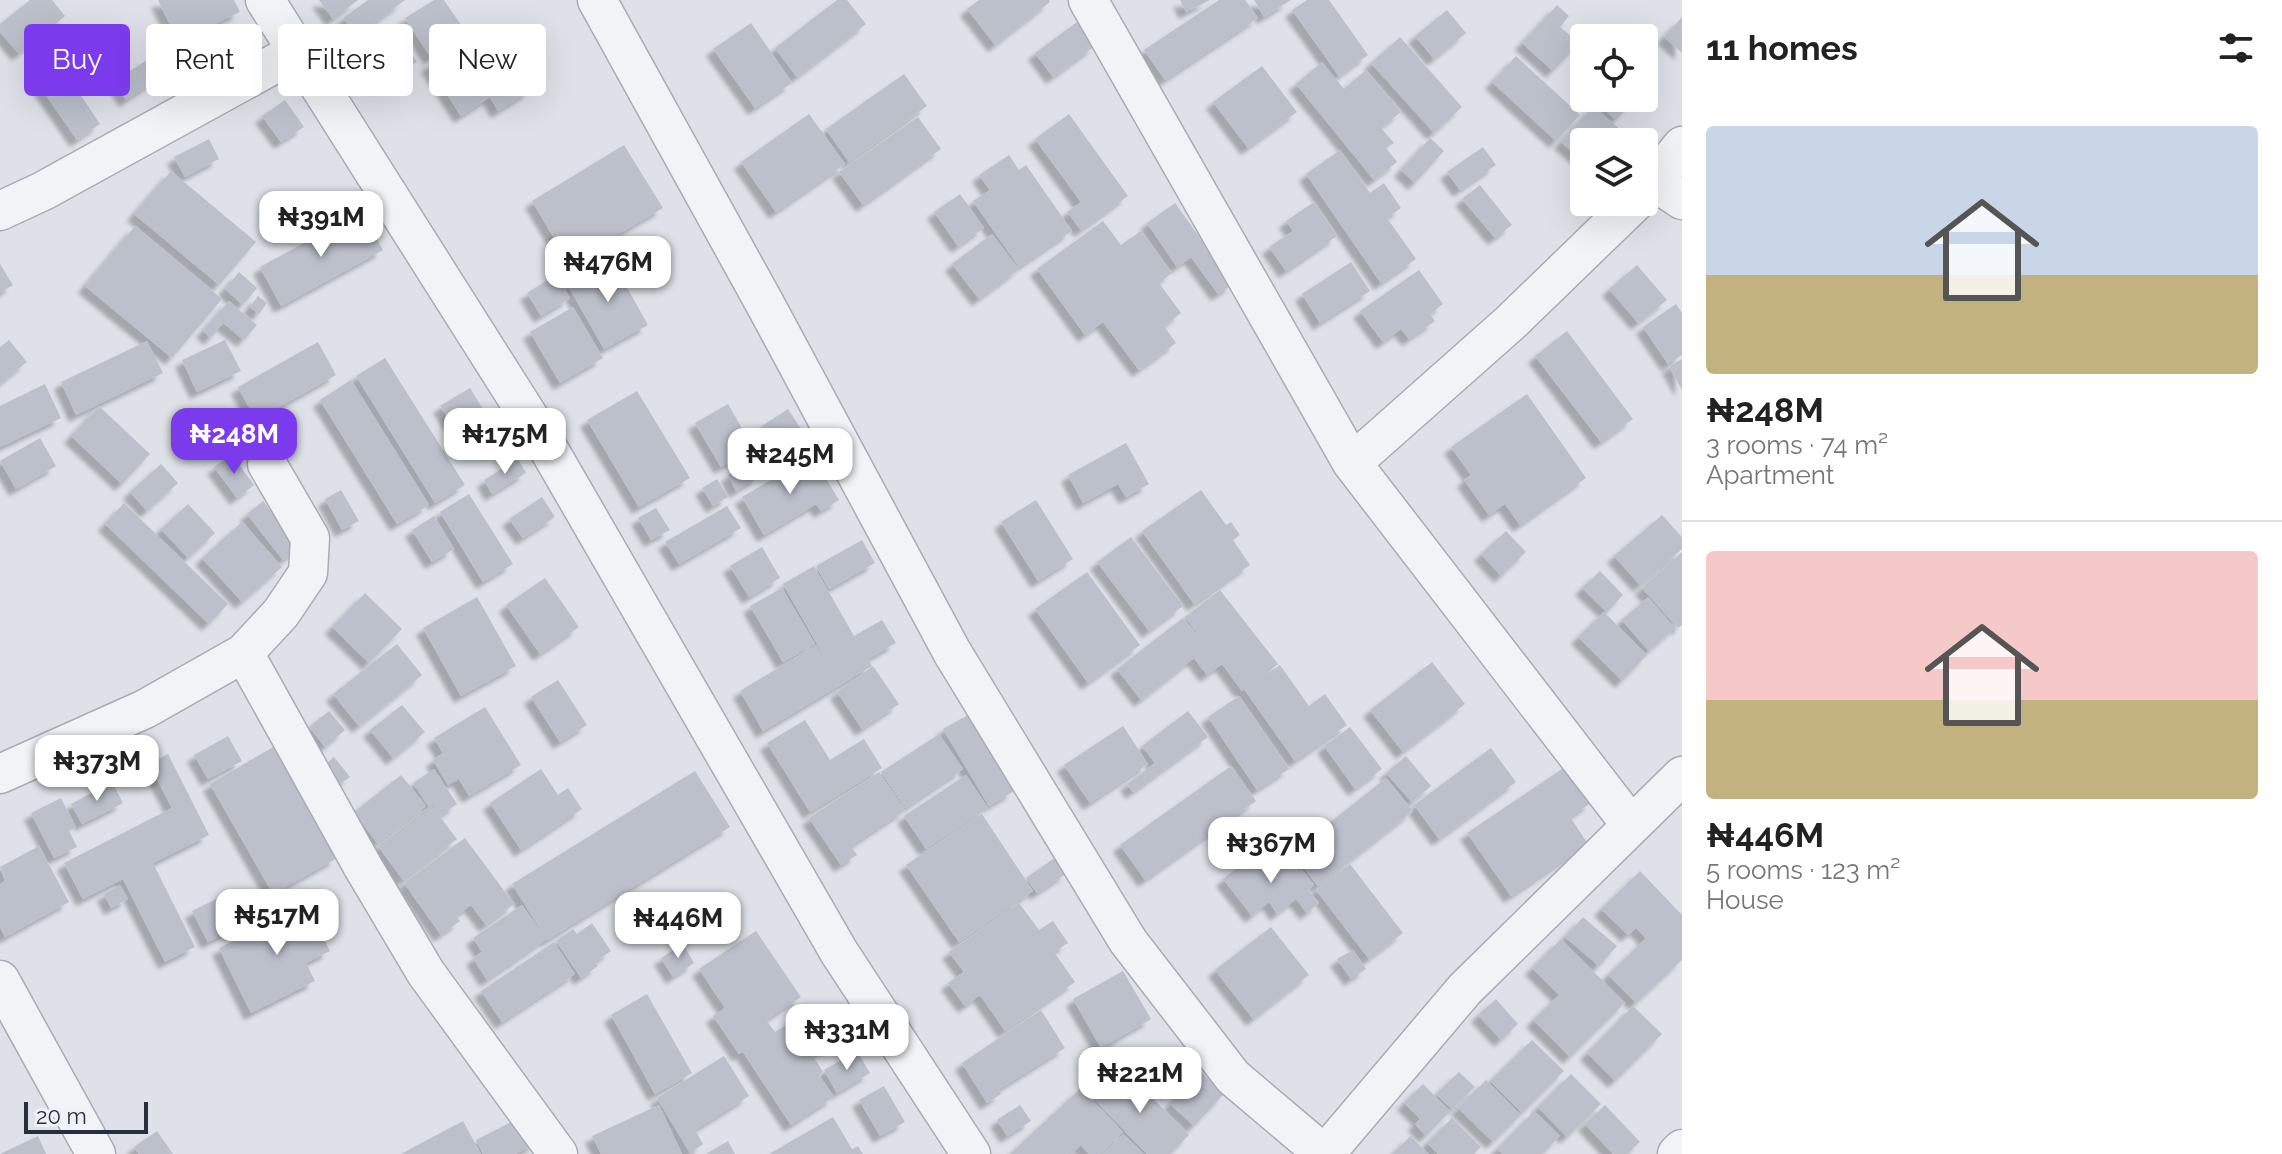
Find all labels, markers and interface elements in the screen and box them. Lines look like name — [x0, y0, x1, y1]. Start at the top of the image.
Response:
chip: Buy — [24, 24, 130, 96]
chip: Rent — [146, 24, 262, 96]
chip: Filters — [278, 24, 413, 96]
chip: New — [429, 24, 546, 96]
map controls — [1570, 24, 1658, 216]
button: locate — [1570, 24, 1658, 112]
icon: filters — [2214, 26, 2258, 70]
text: 11 homes — [1706, 28, 1858, 68]
button: layers — [1570, 128, 1658, 216]
icon: home — [1910, 178, 2054, 322]
pin: ₦391M — [265, 191, 377, 259]
text: ₦391M — [277, 202, 365, 232]
pin: ₦476M — [552, 236, 664, 304]
text: ₦476M — [563, 247, 653, 277]
text: ₦248M — [1706, 390, 1824, 430]
pin: ₦248M — [178, 408, 290, 476]
pin: ₦175M — [449, 408, 561, 476]
text: ₦248M — [189, 419, 279, 449]
text: ₦175M — [462, 419, 548, 449]
pin: ₦245M — [734, 428, 846, 496]
text: 3 rooms · 74 m² — [1706, 430, 1888, 460]
text: ₦245M — [746, 439, 834, 469]
text: Apartment — [1706, 460, 1835, 490]
icon: home — [1910, 603, 2054, 747]
pin: ₦373M — [41, 735, 153, 803]
text: ₦373M — [53, 746, 141, 776]
text: ₦446M — [1706, 815, 1824, 855]
pin: ₦367M — [1215, 817, 1327, 885]
text: ₦367M — [1226, 828, 1316, 858]
text: 5 rooms · 123 m² — [1706, 855, 1900, 885]
text: House — [1706, 885, 1784, 915]
pin: ₦517M — [221, 889, 333, 957]
pin: ₦446M — [622, 892, 734, 960]
text: ₦517M — [234, 900, 320, 930]
text: ₦446M — [633, 903, 723, 933]
pin: ₦331M — [791, 1004, 903, 1072]
text: ₦331M — [804, 1015, 890, 1045]
pin: ₦221M — [1084, 1047, 1196, 1115]
text: ₦221M — [1096, 1058, 1184, 1088]
scale bar — [24, 1098, 148, 1134]
text: 20 m — [36, 1103, 87, 1129]

